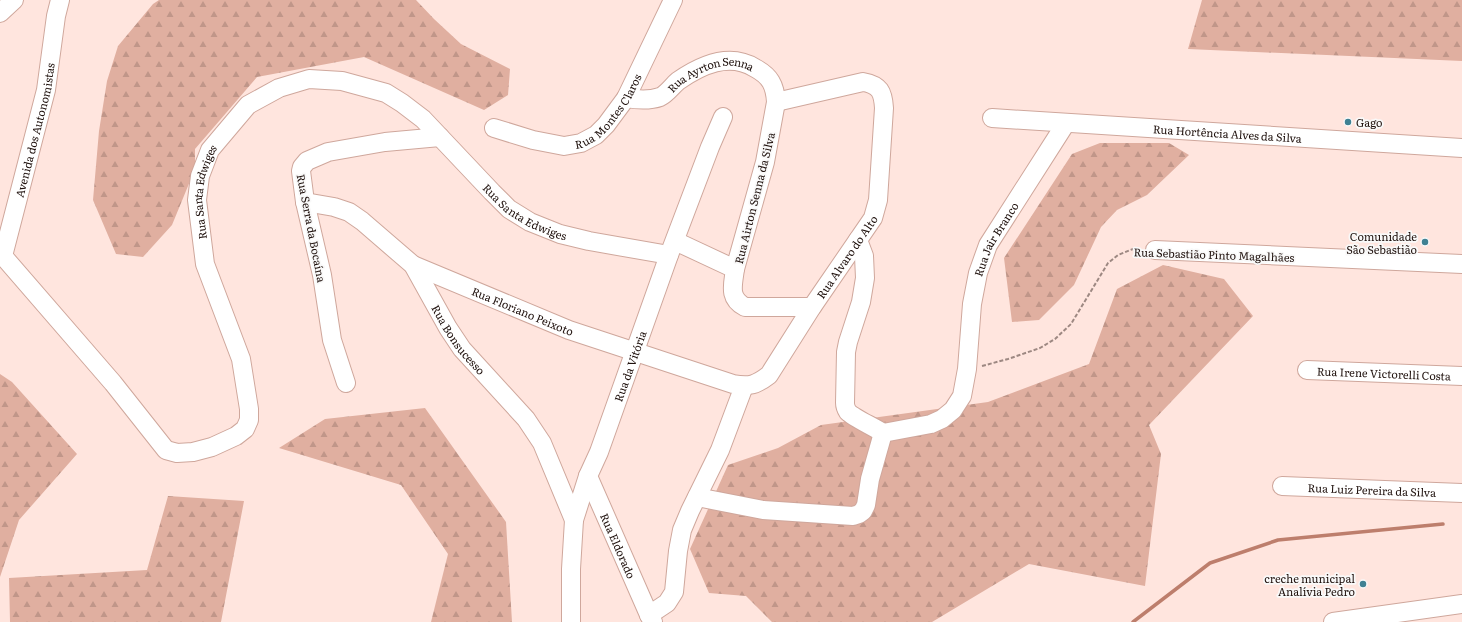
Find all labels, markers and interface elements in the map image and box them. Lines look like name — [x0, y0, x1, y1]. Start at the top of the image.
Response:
street label: Rua Ayrton Senna — [663, 53, 757, 95]
street label: Avenida dos Autonomistas — [11, 62, 58, 199]
street label: Rua Montes Claros — [573, 71, 645, 152]
place label: Gago — [1356, 114, 1383, 130]
marker: Gago — [1343, 117, 1353, 127]
street label: Rua Hortência Alves da Silva — [1153, 120, 1302, 146]
street label: Rua Airton Senna da Silva — [730, 130, 778, 266]
street label: Rua Santa Edwiges — [189, 140, 220, 240]
street label: Rua Serra da Bocaína — [294, 172, 330, 284]
street label: Rua Santa Edwiges — [480, 179, 569, 243]
street label: Rua Jair Branco — [969, 199, 1022, 278]
street label: Rua Alvaro do Alto — [812, 212, 881, 301]
place label: Comunidade São Sebastião — [1346, 228, 1417, 257]
marker: Comunidade São Sebastião — [1420, 237, 1430, 247]
street label: Rua Sebastião Pinto Magalhães — [1133, 243, 1295, 265]
street label: Rua Floriano Peixoto — [470, 282, 576, 339]
street label: Rua Bonsucesso — [428, 302, 489, 378]
street label: Rua da Vitória — [610, 328, 650, 404]
street label: Rua Irene Victorelli Costa — [1317, 362, 1451, 384]
street label: Rua Luiz Pereira da Silva — [1307, 479, 1436, 500]
street label: Rua Eldorado — [597, 510, 640, 581]
place label: creche municipal Analívia Pedro — [1264, 570, 1355, 599]
marker: creche municipal Analívia Pedro — [1358, 579, 1368, 589]

